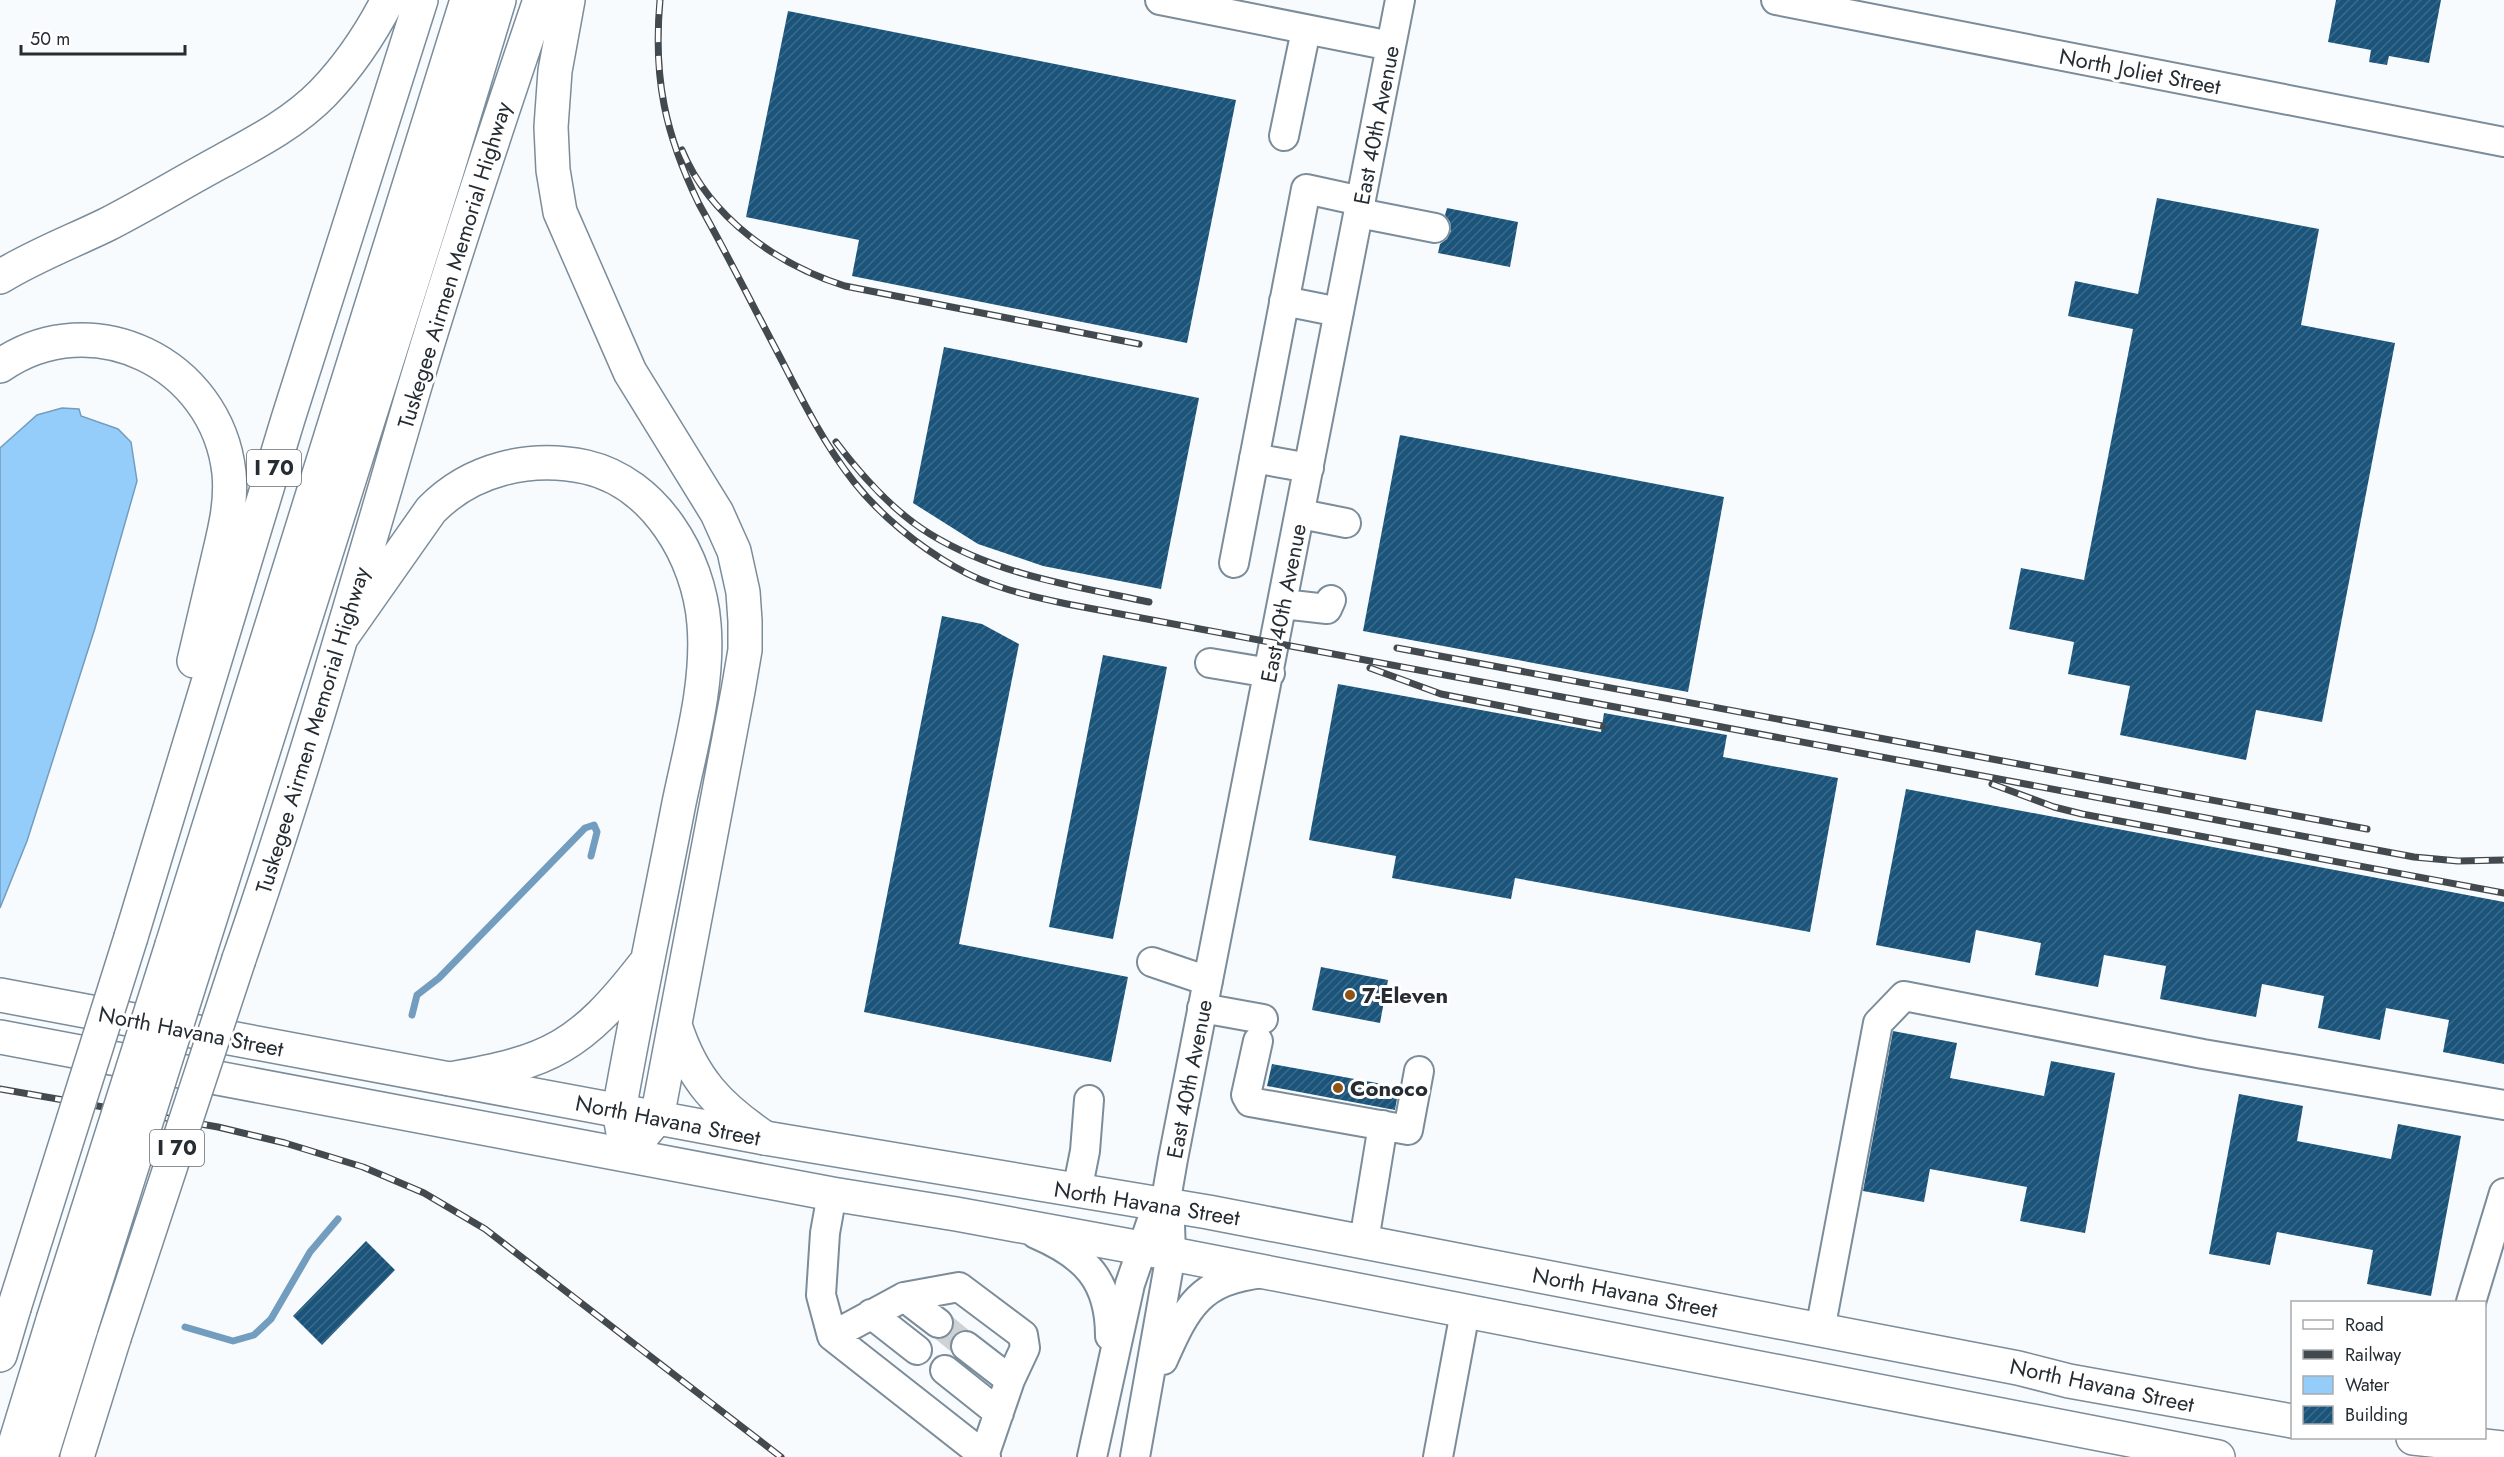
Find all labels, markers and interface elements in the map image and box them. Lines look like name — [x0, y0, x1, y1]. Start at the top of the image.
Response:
scale bar — [21, 18, 184, 56]
text: 50 m — [30, 26, 70, 52]
street label: North Joliet Street — [2057, 40, 2224, 102]
street label: East 40th Avenue — [1345, 43, 1407, 207]
street label: Tuskegee Airmen Memorial Highway — [389, 97, 519, 432]
road number: I 70 — [247, 450, 301, 486]
street label: East 40th Avenue — [1252, 521, 1314, 685]
street label: Tuskegee Airmen Memorial Highway — [247, 562, 377, 897]
place label: 7-Eleven — [1362, 979, 1448, 1011]
marker: 7-Eleven — [1343, 988, 1357, 1002]
street label: North Havana Street — [96, 997, 287, 1065]
street label: East 40th Avenue — [1158, 997, 1220, 1161]
place label: Conoco — [1350, 1072, 1428, 1104]
marker: Conoco — [1331, 1081, 1345, 1095]
street label: North Havana Street — [573, 1086, 764, 1154]
road number: I 70 — [150, 1130, 204, 1166]
street label: North Havana Street — [1052, 1173, 1243, 1234]
street label: North Havana Street — [1530, 1258, 1721, 1326]
legend — [2291, 1301, 2486, 1439]
text: Road — [2345, 1312, 2384, 1338]
text: Railway — [2345, 1342, 2401, 1368]
street label: North Havana Street — [2007, 1350, 2198, 1420]
text: Water — [2345, 1372, 2390, 1398]
text: Building — [2345, 1402, 2408, 1428]

